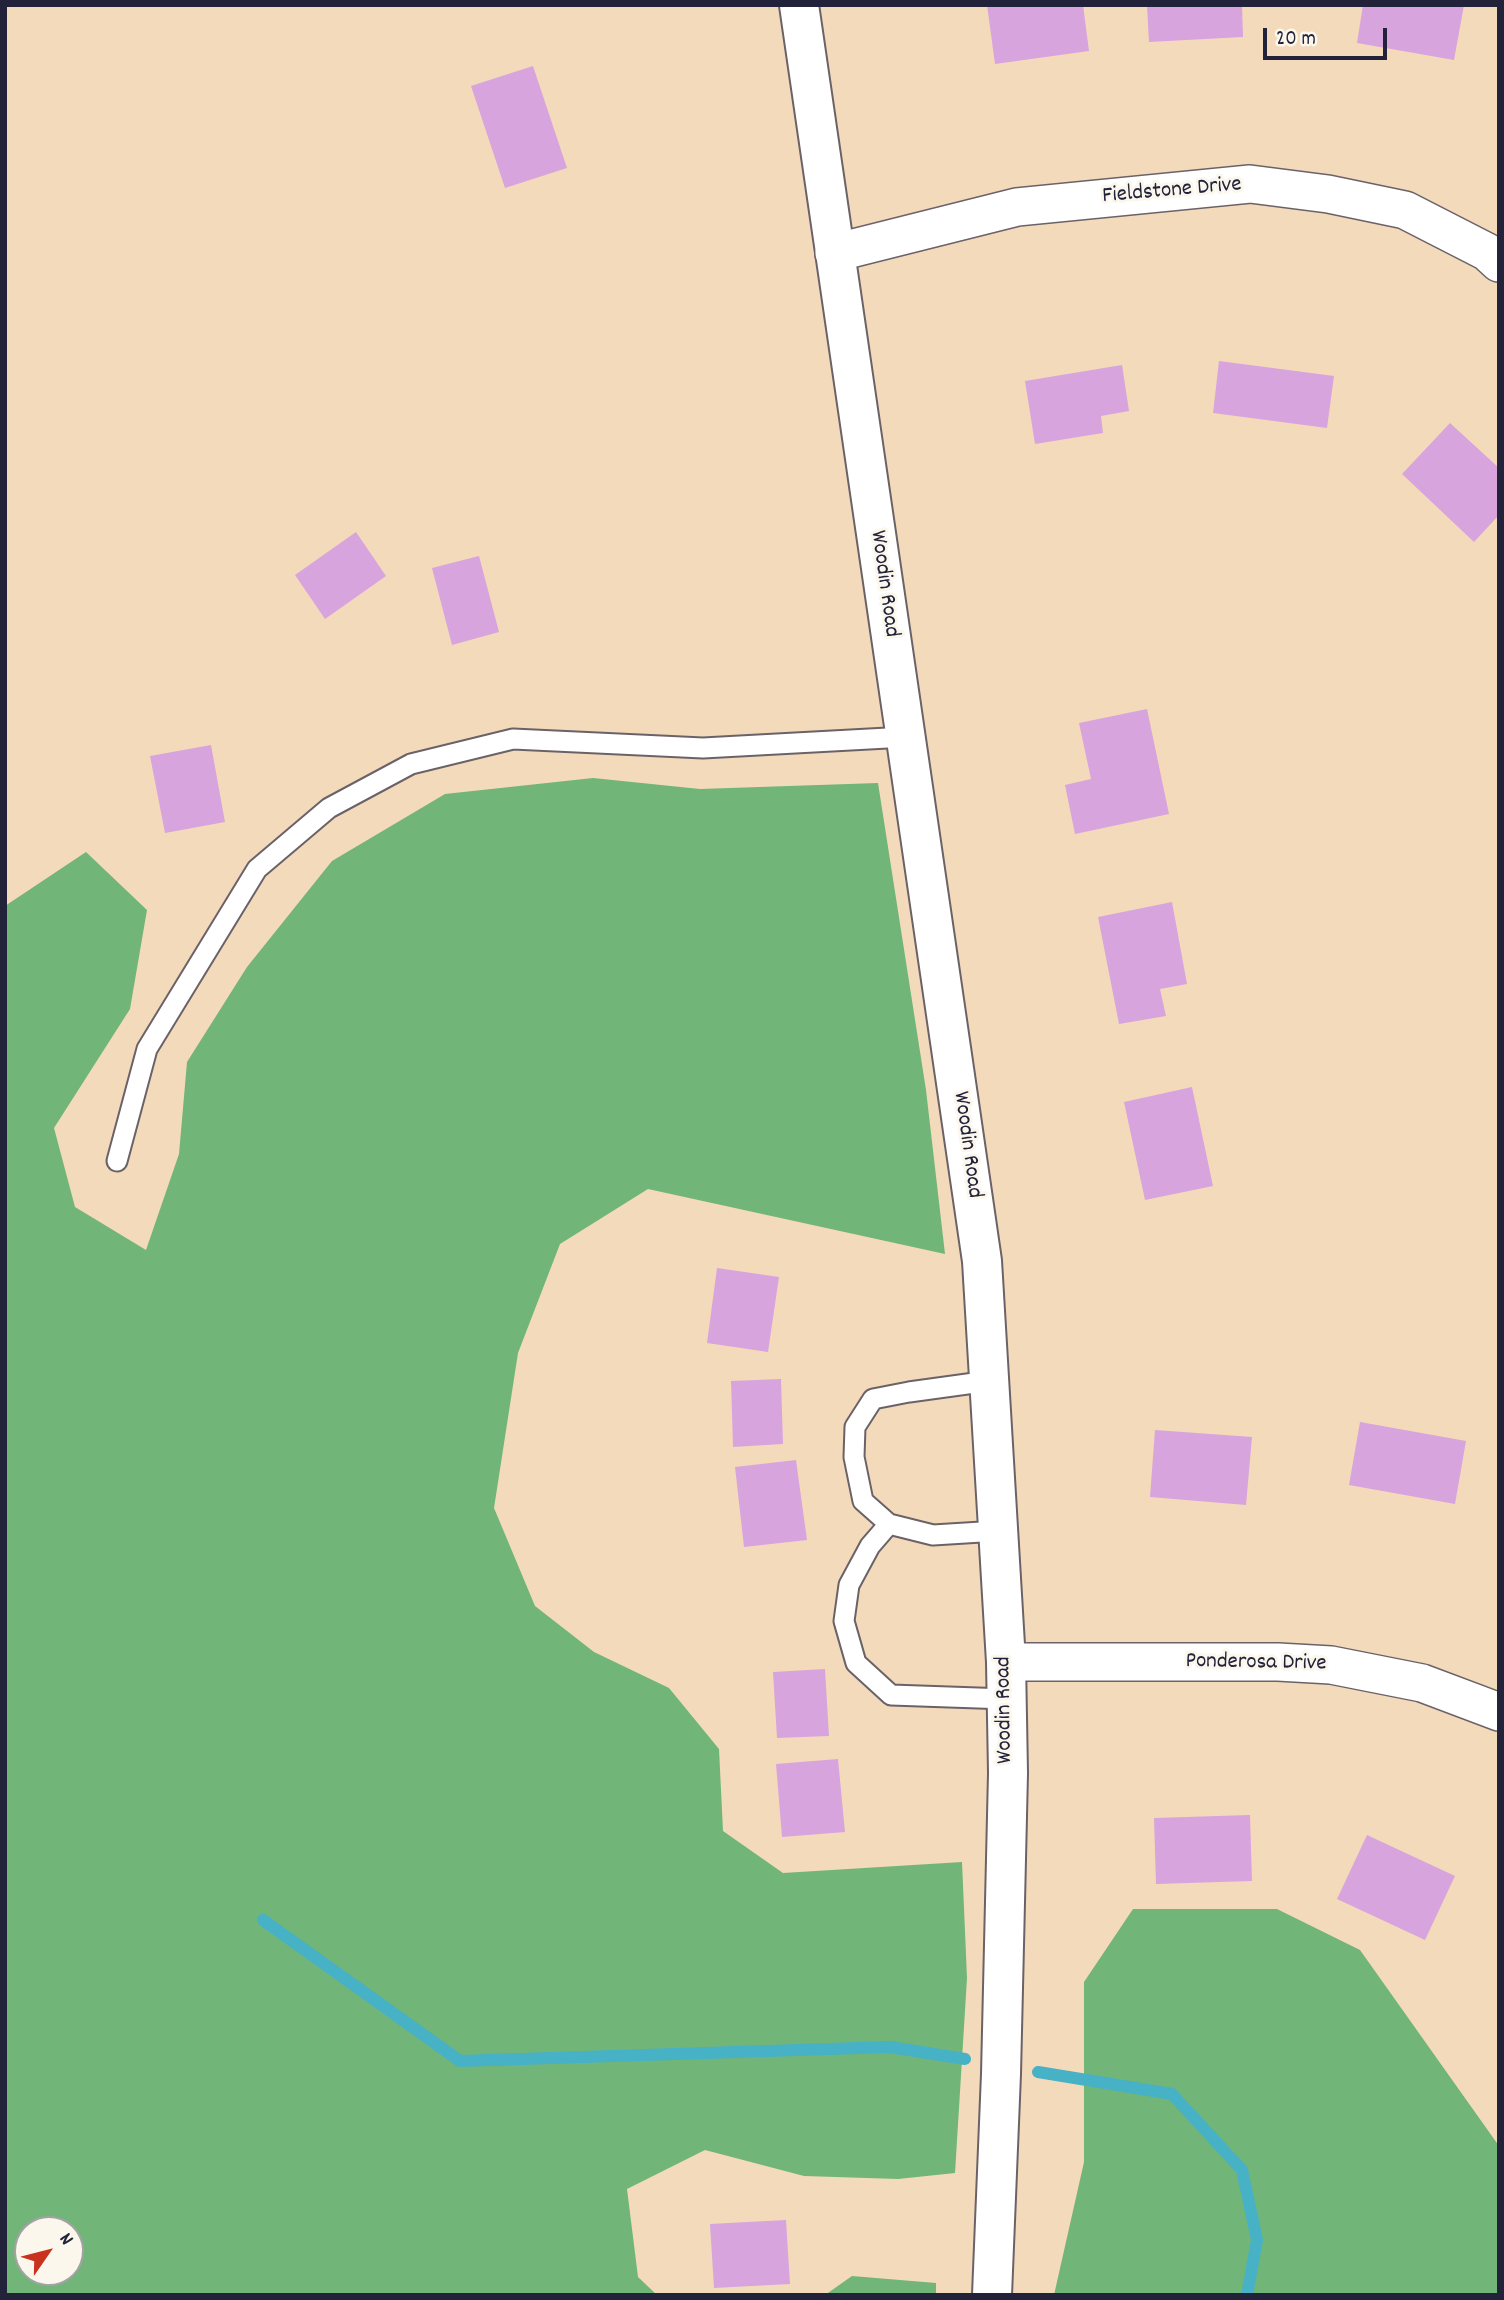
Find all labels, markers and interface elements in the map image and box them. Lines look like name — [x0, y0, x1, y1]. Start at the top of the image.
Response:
scale bar — [1266, 14, 1390, 58]
text: 20 m — [1276, 25, 1316, 55]
street label: Fieldstone Drive — [1101, 172, 1243, 212]
street label: Woodin Road — [862, 529, 904, 639]
street label: Woodin Road — [945, 1090, 987, 1200]
street label: Ponderosa Drive — [1185, 1649, 1327, 1679]
street label: Woodin Road — [991, 1656, 1021, 1764]
north arrow — [14, 2216, 84, 2286]
text: N — [51, 2228, 79, 2251]

